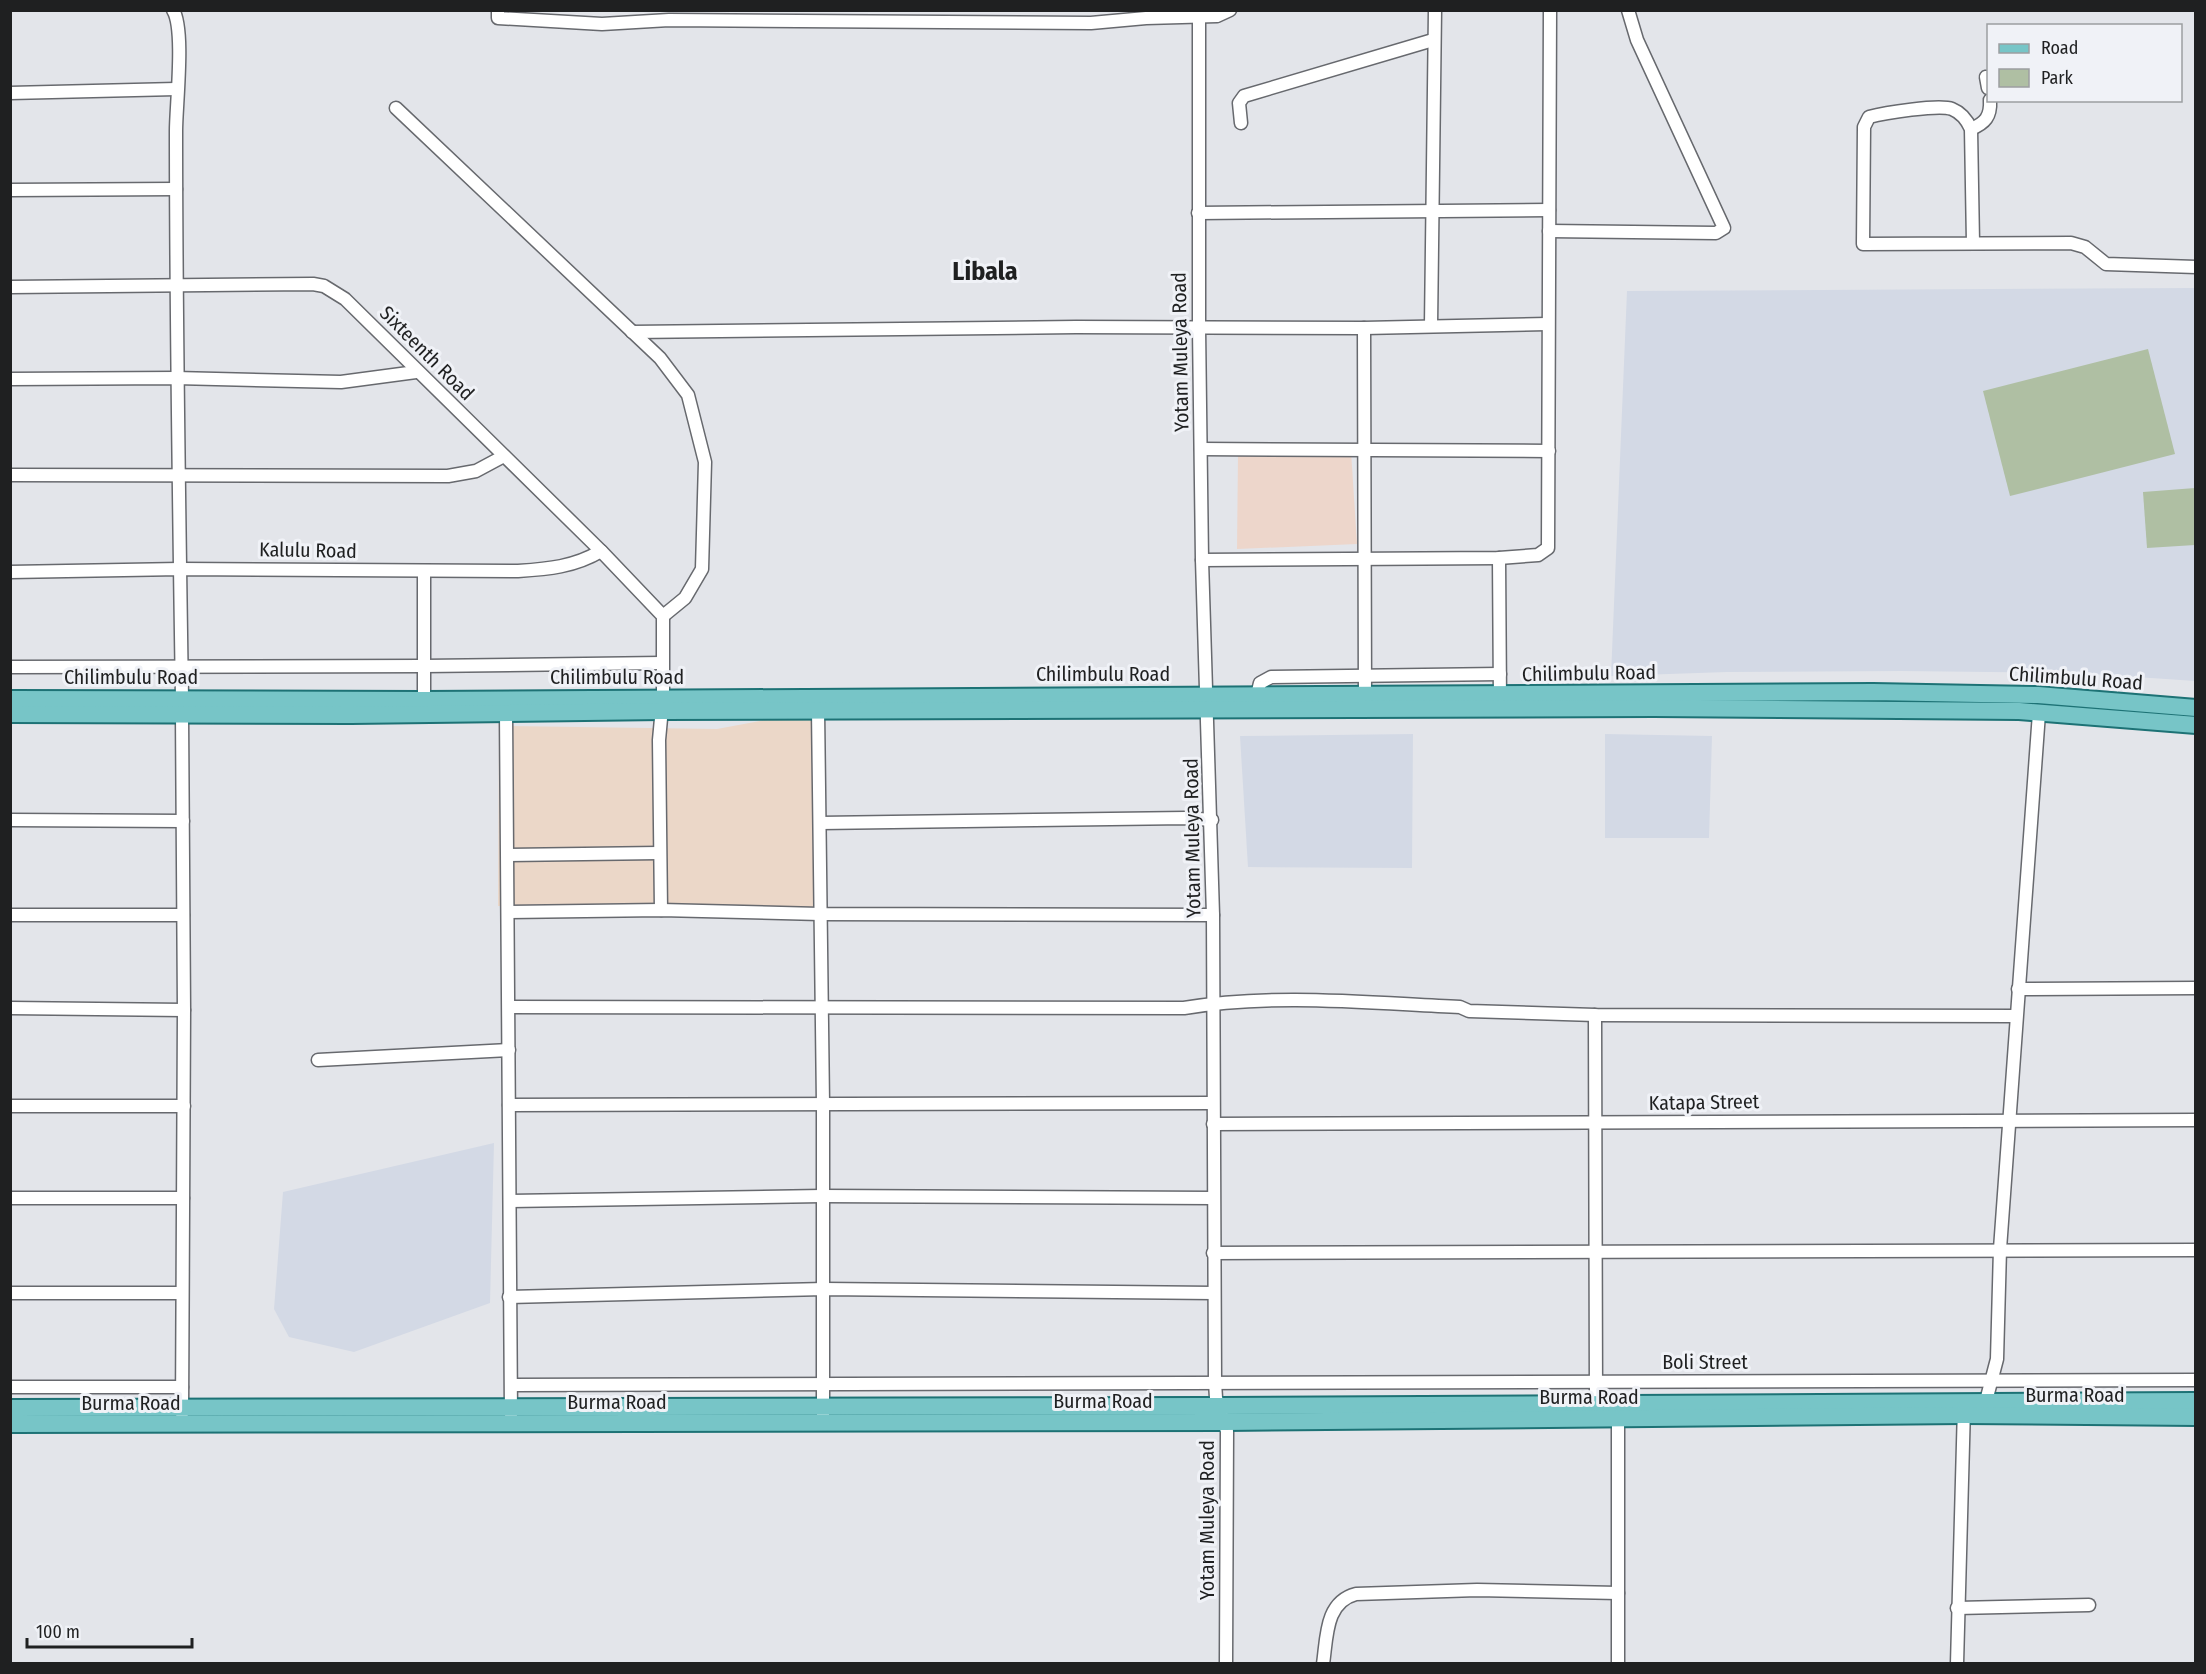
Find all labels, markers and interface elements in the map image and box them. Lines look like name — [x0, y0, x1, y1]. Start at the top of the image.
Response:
legend — [1987, 24, 2182, 102]
text: Road — [2041, 37, 2078, 59]
text: Park — [2041, 67, 2074, 89]
district label: Libala — [952, 256, 1018, 287]
street label: Yotam Muleya Road — [1167, 272, 1193, 432]
street label: Sixteenth Road — [375, 301, 479, 405]
street label: Kalulu Road — [259, 537, 357, 563]
street label: Chilimbulu Road — [1522, 660, 1656, 686]
street label: Chilimbulu Road — [2008, 661, 2144, 695]
street label: Chilimbulu Road — [1036, 662, 1170, 686]
street label: Chilimbulu Road — [64, 665, 198, 689]
street label: Chilimbulu Road — [550, 665, 684, 689]
street label: Yotam Muleya Road — [1179, 758, 1205, 918]
street label: Katapa Street — [1649, 1089, 1760, 1115]
street label: Boli Street — [1662, 1350, 1748, 1374]
street label: Burma Road — [2025, 1383, 2125, 1407]
street label: Burma Road — [1539, 1385, 1639, 1409]
street label: Burma Road — [1053, 1389, 1153, 1413]
street label: Burma Road — [567, 1390, 667, 1414]
street label: Burma Road — [81, 1391, 181, 1415]
street label: Yotam Muleya Road — [1195, 1440, 1219, 1600]
scale bar — [27, 1611, 192, 1649]
text: 100 m — [36, 1621, 80, 1643]

